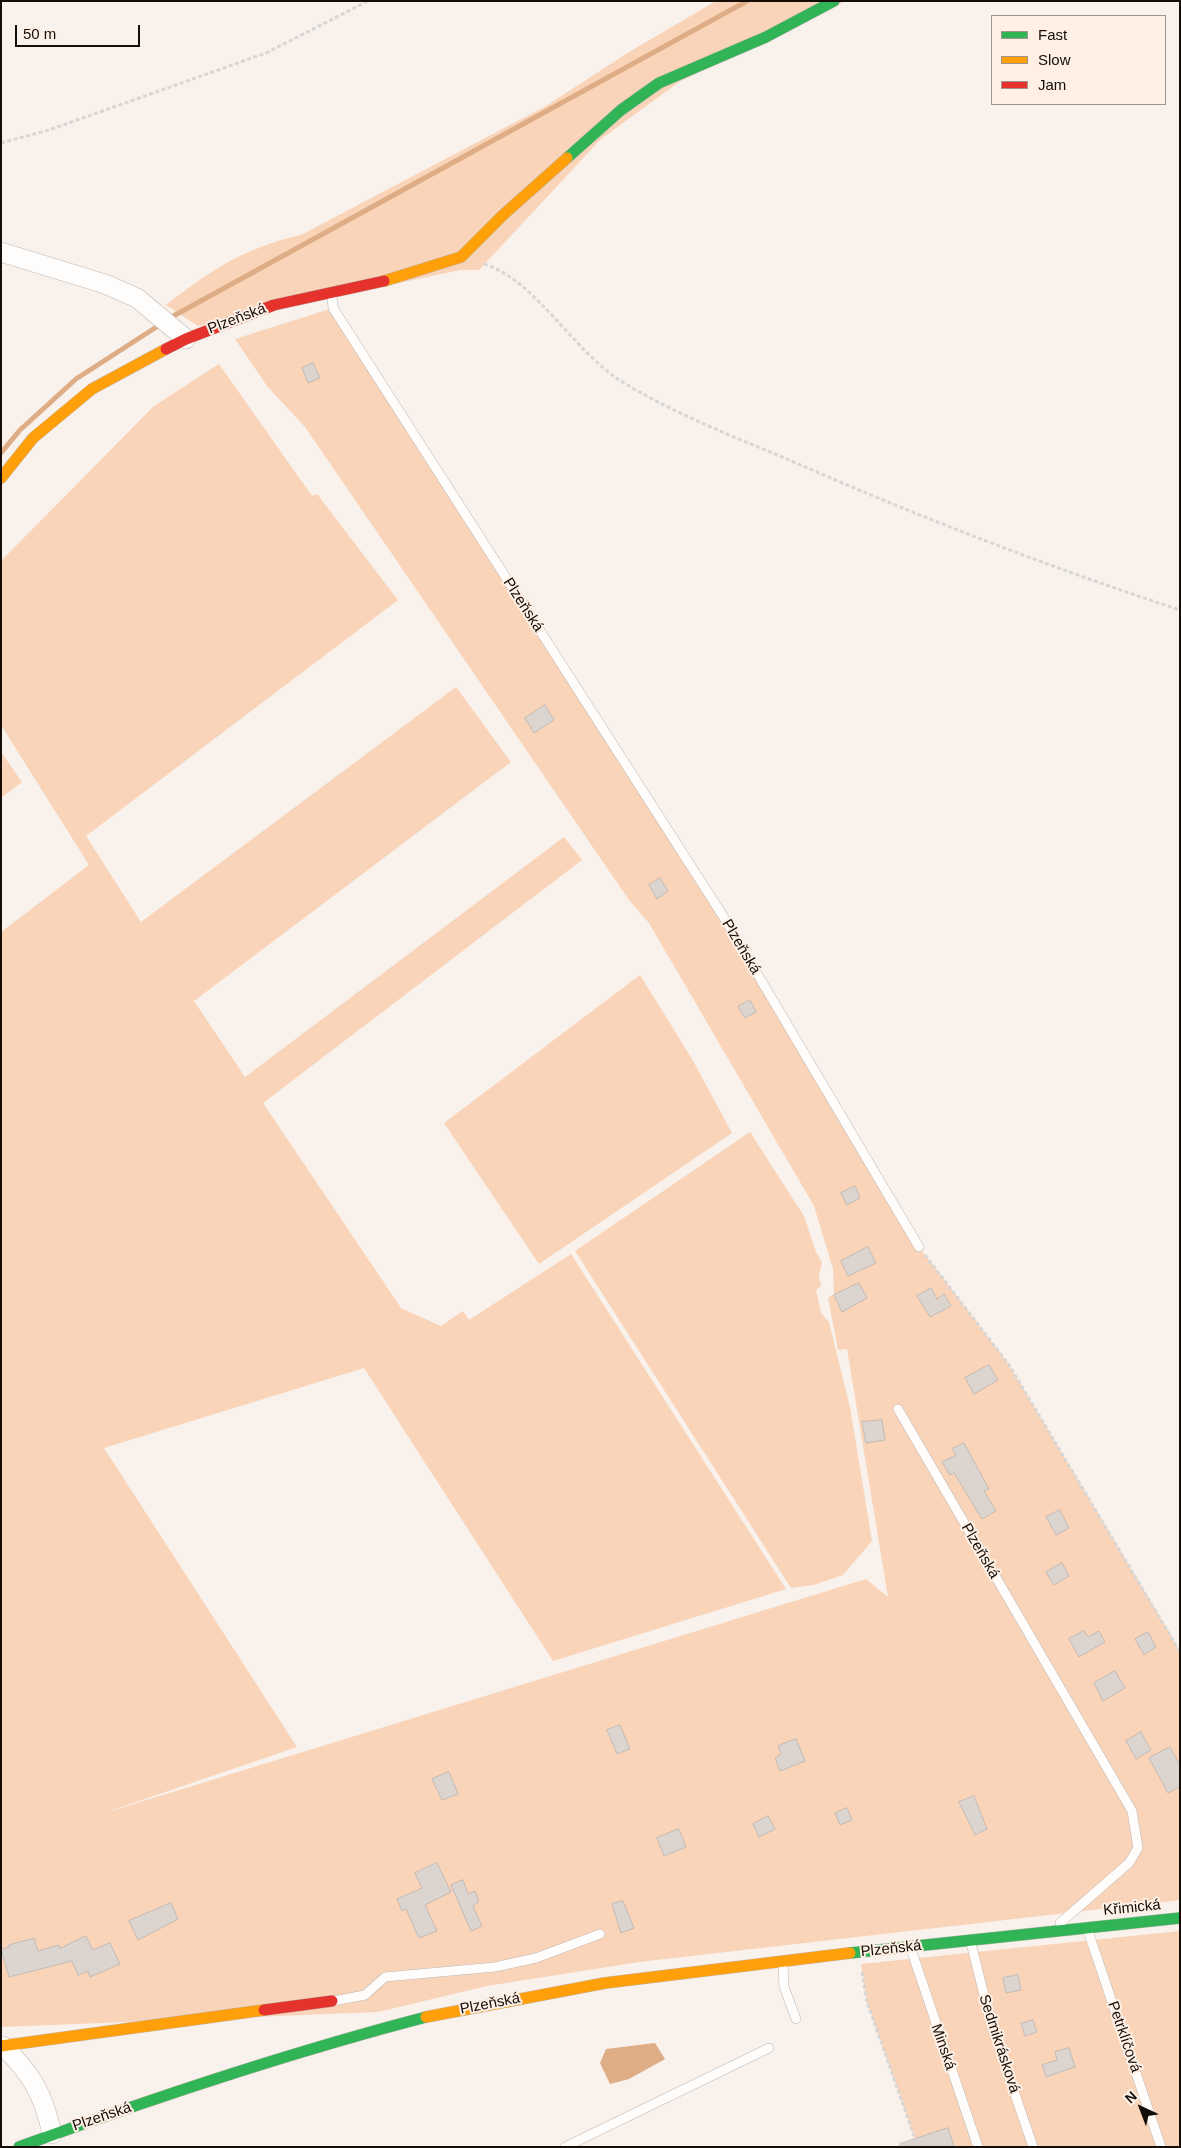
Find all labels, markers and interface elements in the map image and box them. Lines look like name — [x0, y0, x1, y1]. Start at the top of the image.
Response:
scale bar — [18, 15, 142, 47]
legend — [991, 15, 1166, 105]
text: 50 m — [23, 25, 56, 42]
text: Fast — [1038, 26, 1067, 43]
text: Slow — [1038, 51, 1071, 68]
text: Jam — [1038, 76, 1066, 93]
street label: Plzeňská — [205, 300, 269, 338]
street label: Plzeňská — [499, 575, 547, 635]
street label: Plzeňská — [718, 916, 764, 978]
street label: Plzeňská — [957, 1520, 1003, 1582]
street label: Křimická — [1102, 1896, 1162, 1920]
street label: Plzeňská — [860, 1937, 922, 1961]
street label: Plzeňská — [458, 1989, 522, 2019]
street label: Sedmikrásková — [975, 1992, 1023, 2096]
street label: Petrklíčová — [1103, 1999, 1145, 2075]
street label: Minská — [927, 2022, 959, 2072]
north arrow — [1116, 2083, 1166, 2133]
text: N — [1122, 2088, 1140, 2106]
street label: Plzeňská — [70, 2099, 134, 2135]

